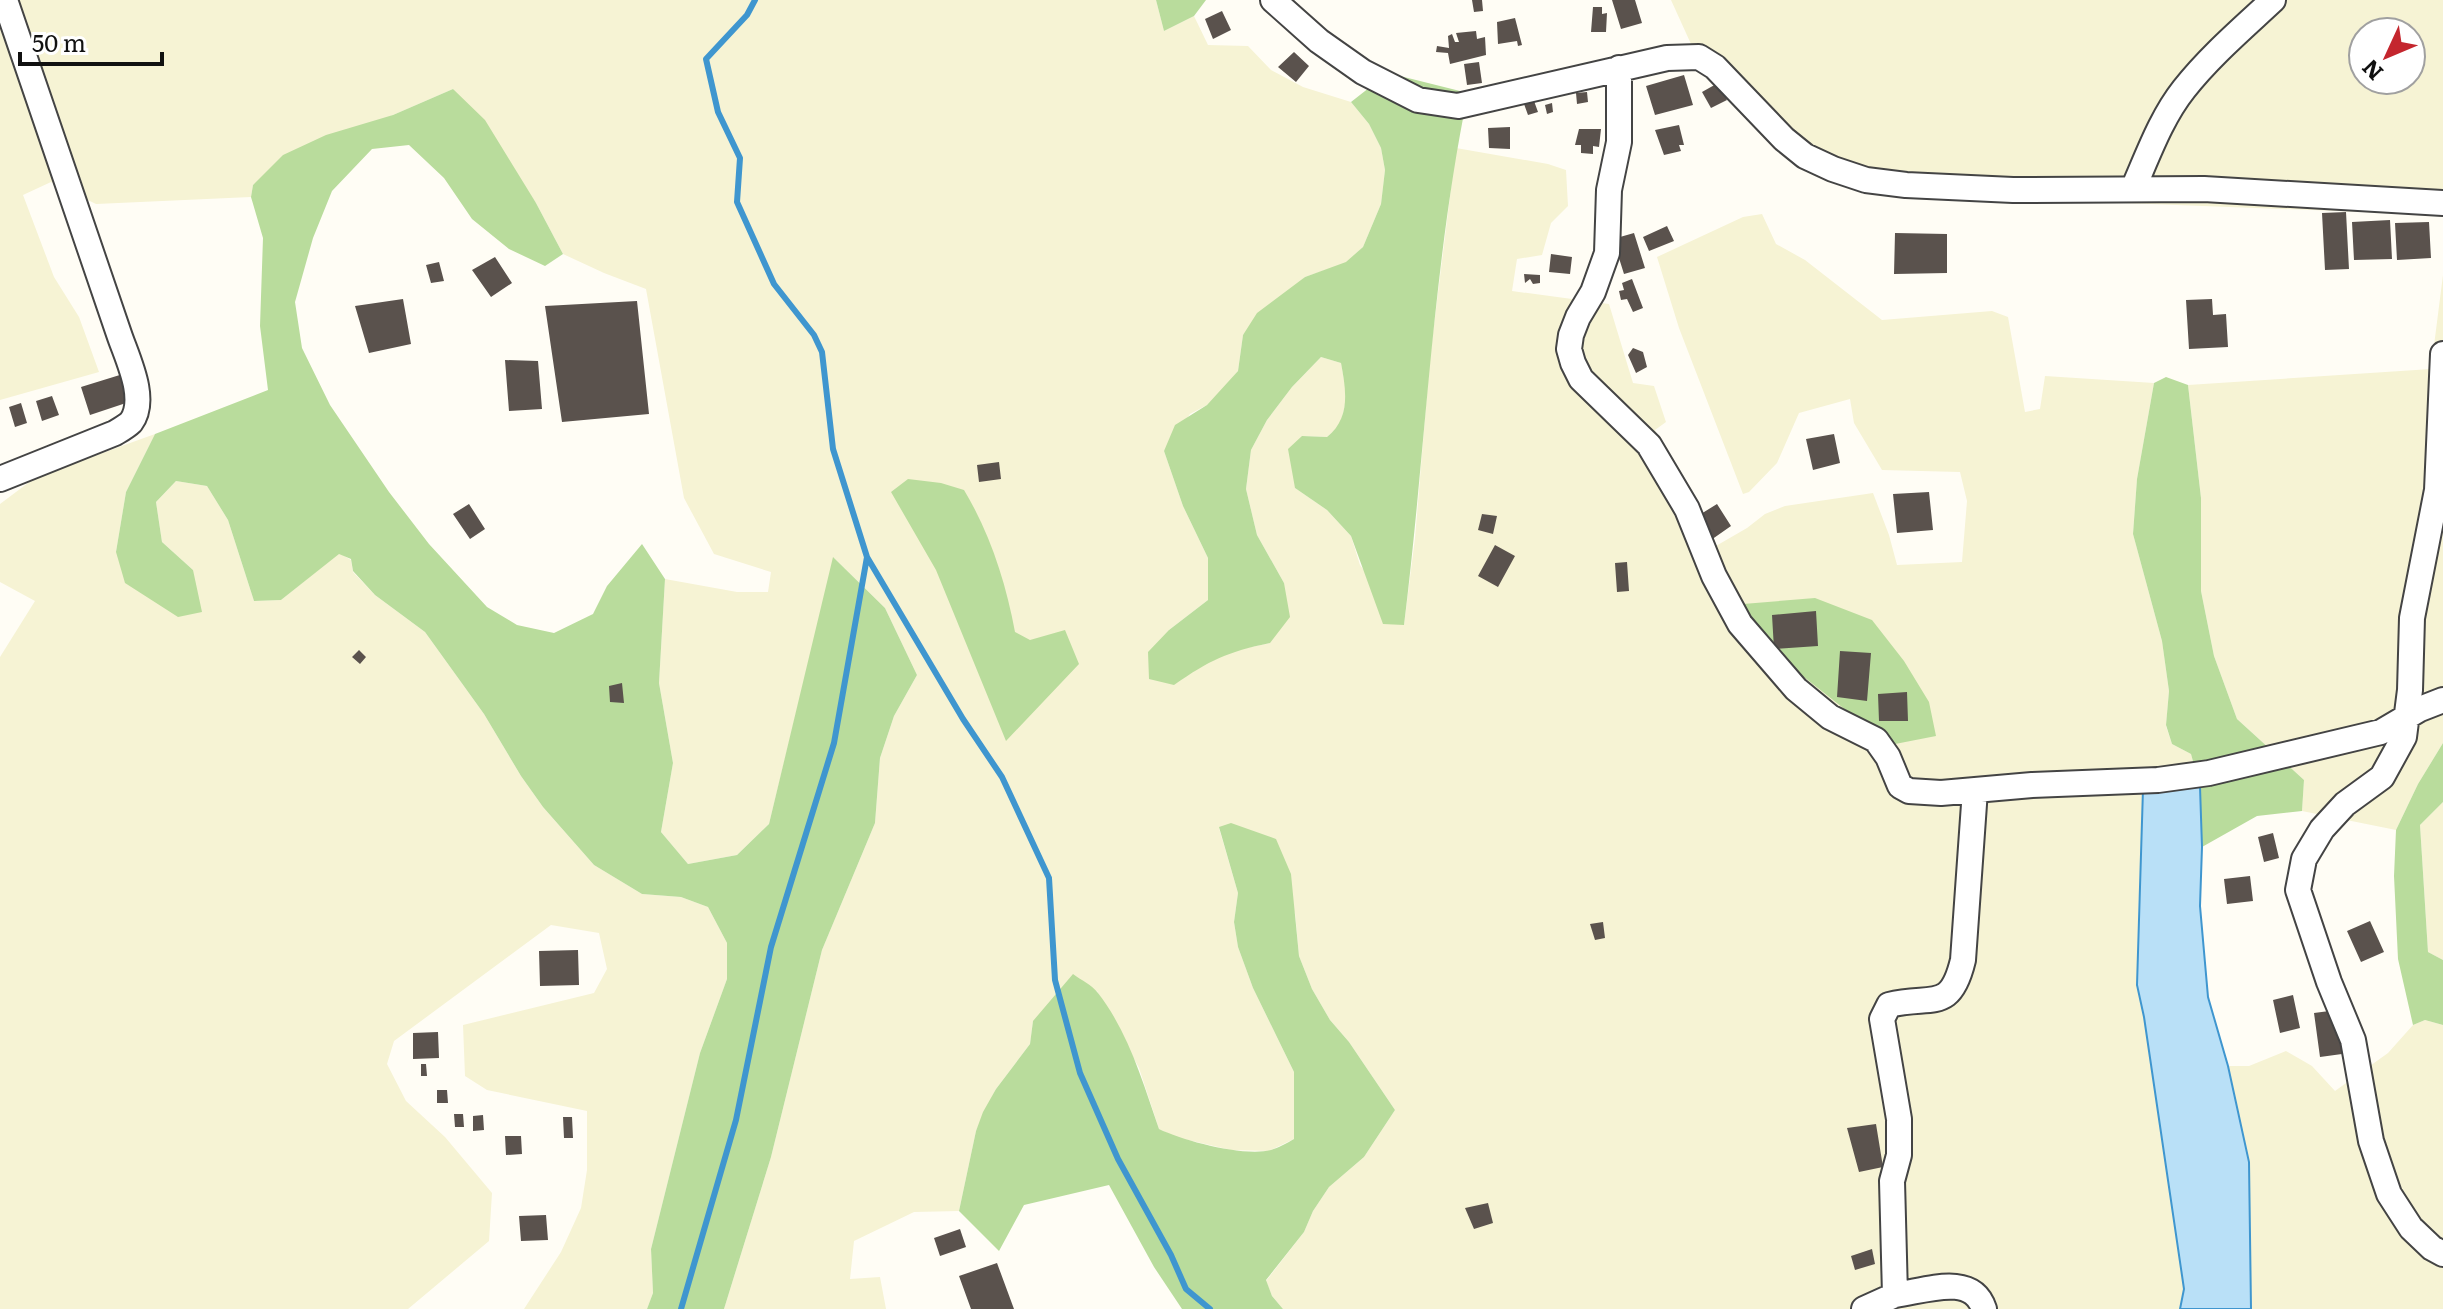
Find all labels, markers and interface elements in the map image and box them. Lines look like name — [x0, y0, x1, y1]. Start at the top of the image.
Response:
scale bar — [20, 16, 162, 66]
north arrow — [2347, 16, 2427, 96]
text: 50 m — [32, 24, 86, 59]
text: N — [2353, 53, 2390, 89]

